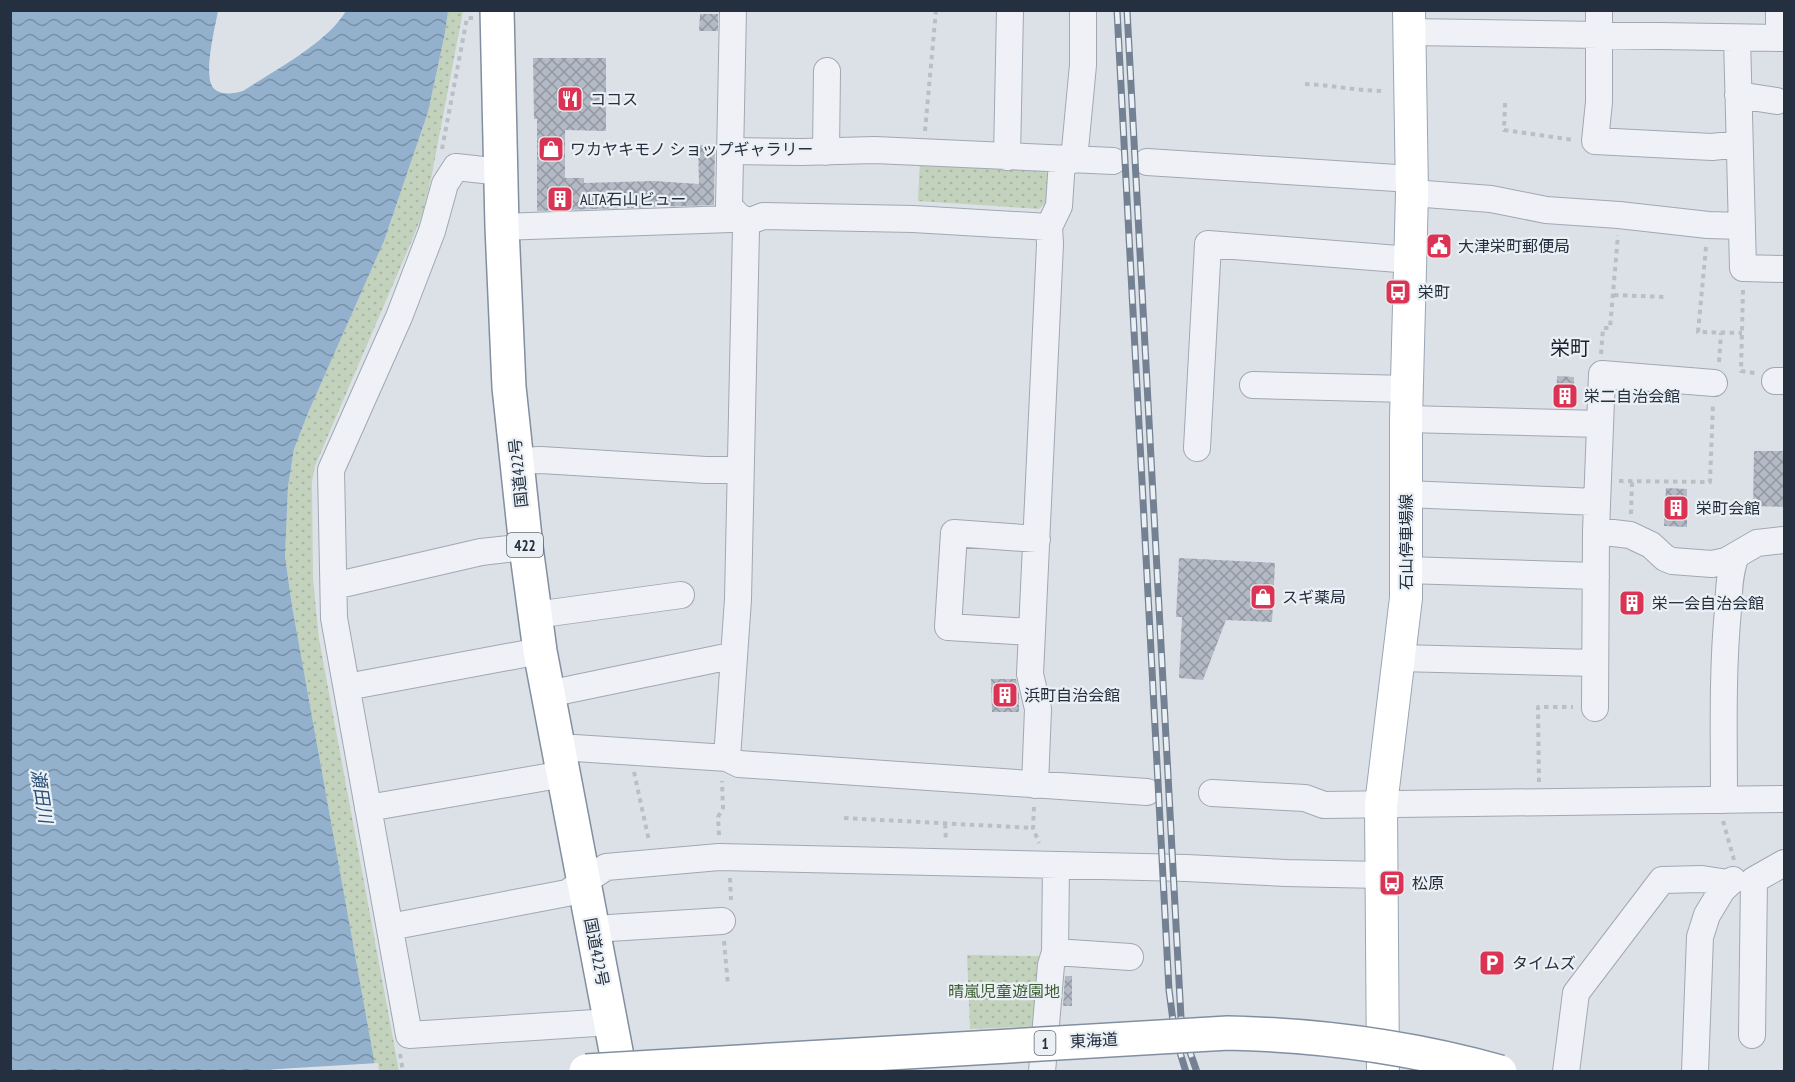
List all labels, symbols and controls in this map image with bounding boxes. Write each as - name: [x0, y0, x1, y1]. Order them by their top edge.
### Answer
- restaurant icon: ココス: [555, 84, 585, 114]
- place label: ココス: [590, 89, 638, 109]
- shop icon: ワカヤキモノ ショップギャラリー: [536, 134, 566, 164]
- place label: ワカヤキモノ ショップギャラリー: [570, 139, 813, 159]
- building icon: ALTA石山ビュー: [545, 184, 575, 214]
- place label: ALTA石山ビュー: [580, 189, 686, 209]
- public building icon: 大津栄町郵便局: [1424, 231, 1454, 261]
- place label: 大津栄町郵便局: [1458, 236, 1570, 256]
- bus stop icon: 栄町: [1383, 277, 1413, 307]
- place label: 栄町: [1418, 282, 1450, 302]
- district label: 栄町: [1550, 335, 1590, 361]
- building icon: 栄二自治会館: [1550, 381, 1580, 411]
- place label: 栄二自治会館: [1584, 386, 1680, 406]
- street label: 国道422号: [504, 437, 532, 509]
- building icon: 栄町会館: [1661, 493, 1691, 523]
- street label: 石山停車場線: [1396, 494, 1416, 590]
- place label: 栄町会館: [1696, 498, 1760, 518]
- road number: 422: [507, 533, 543, 557]
- shop icon: スギ薬局: [1248, 582, 1278, 612]
- place label: スギ薬局: [1282, 587, 1346, 607]
- building icon: 栄一会自治会館: [1617, 588, 1647, 618]
- place label: 栄一会自治会館: [1652, 593, 1764, 613]
- building icon: 浜町自治会館: [990, 680, 1020, 710]
- place label: 浜町自治会館: [1024, 685, 1120, 705]
- water label: 瀬田川: [26, 768, 58, 826]
- bus stop icon: 松原: [1377, 868, 1407, 898]
- place label: 松原: [1412, 873, 1444, 893]
- street label: 国道422号: [581, 916, 613, 988]
- parking icon: タイムズ: [1477, 948, 1507, 978]
- place label: タイムズ: [1512, 953, 1576, 973]
- park label: 晴嵐児童遊園地: [948, 981, 1060, 1001]
- street label: 東海道: [1070, 1029, 1118, 1051]
- road number: 1: [1034, 1031, 1056, 1055]

